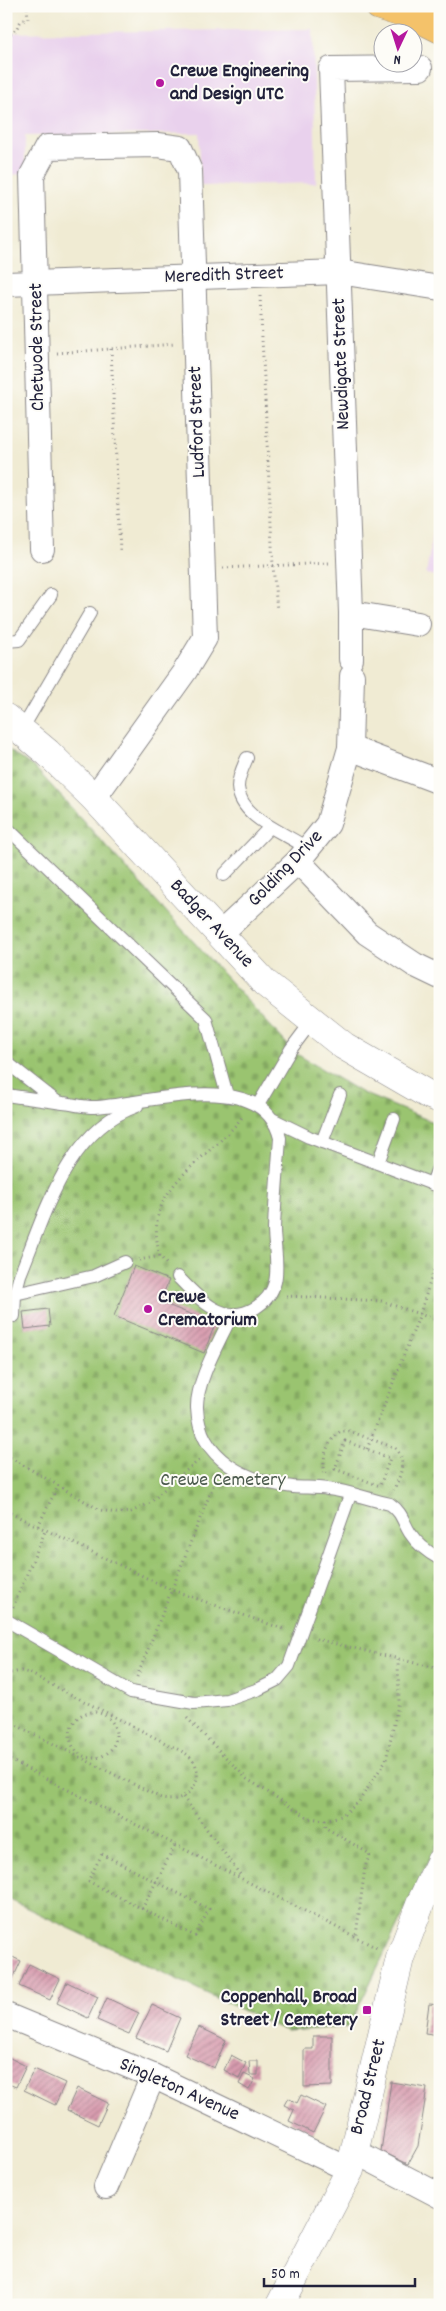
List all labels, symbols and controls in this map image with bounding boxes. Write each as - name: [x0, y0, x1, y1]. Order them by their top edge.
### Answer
- north arrow: [374, 22, 424, 72]
- text: N: [393, 49, 401, 69]
- place label: Crewe Engineering and Design UTC: [170, 58, 309, 109]
- marker: Crewe Engineering and Design UTC: [154, 77, 166, 89]
- street label: Meredith Street: [164, 260, 284, 292]
- street label: Chetwode Street: [23, 283, 53, 411]
- street label: Newdigate Street: [326, 297, 358, 431]
- street label: Ludford Street: [182, 365, 214, 479]
- street label: Golding Drive: [242, 824, 330, 914]
- street label: Badger Avenue: [162, 873, 260, 975]
- place label: Crewe Crematorium: [158, 1284, 257, 1335]
- marker: Crewe Crematorium: [142, 1303, 154, 1315]
- park label: Crewe Cemetery: [160, 1467, 287, 1495]
- place label: Coppenhall, Broad Street / Cemetery: [221, 1984, 358, 2035]
- marker: Coppenhall, Broad Street / Cemetery: [361, 2004, 373, 2016]
- street label: Broad Street: [344, 2036, 394, 2138]
- street label: Singleton Avenue: [114, 2051, 244, 2129]
- scale bar: [264, 2256, 415, 2288]
- text: 50 m: [271, 2264, 300, 2286]

